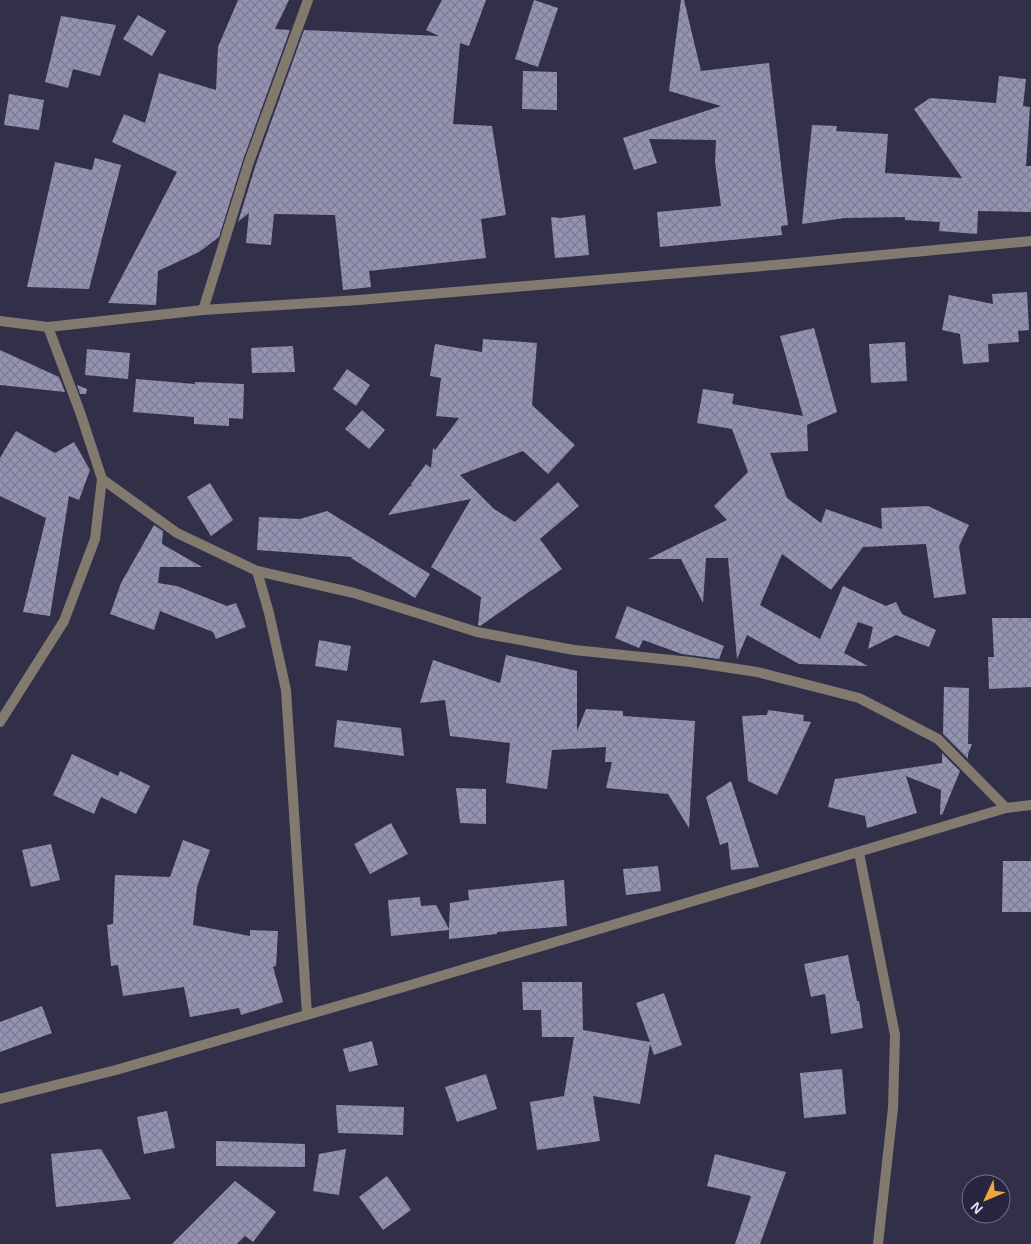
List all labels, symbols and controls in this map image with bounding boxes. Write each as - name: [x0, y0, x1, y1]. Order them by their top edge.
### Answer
- north arrow: [961, 1174, 1011, 1224]
- text: N: [967, 1199, 986, 1217]

